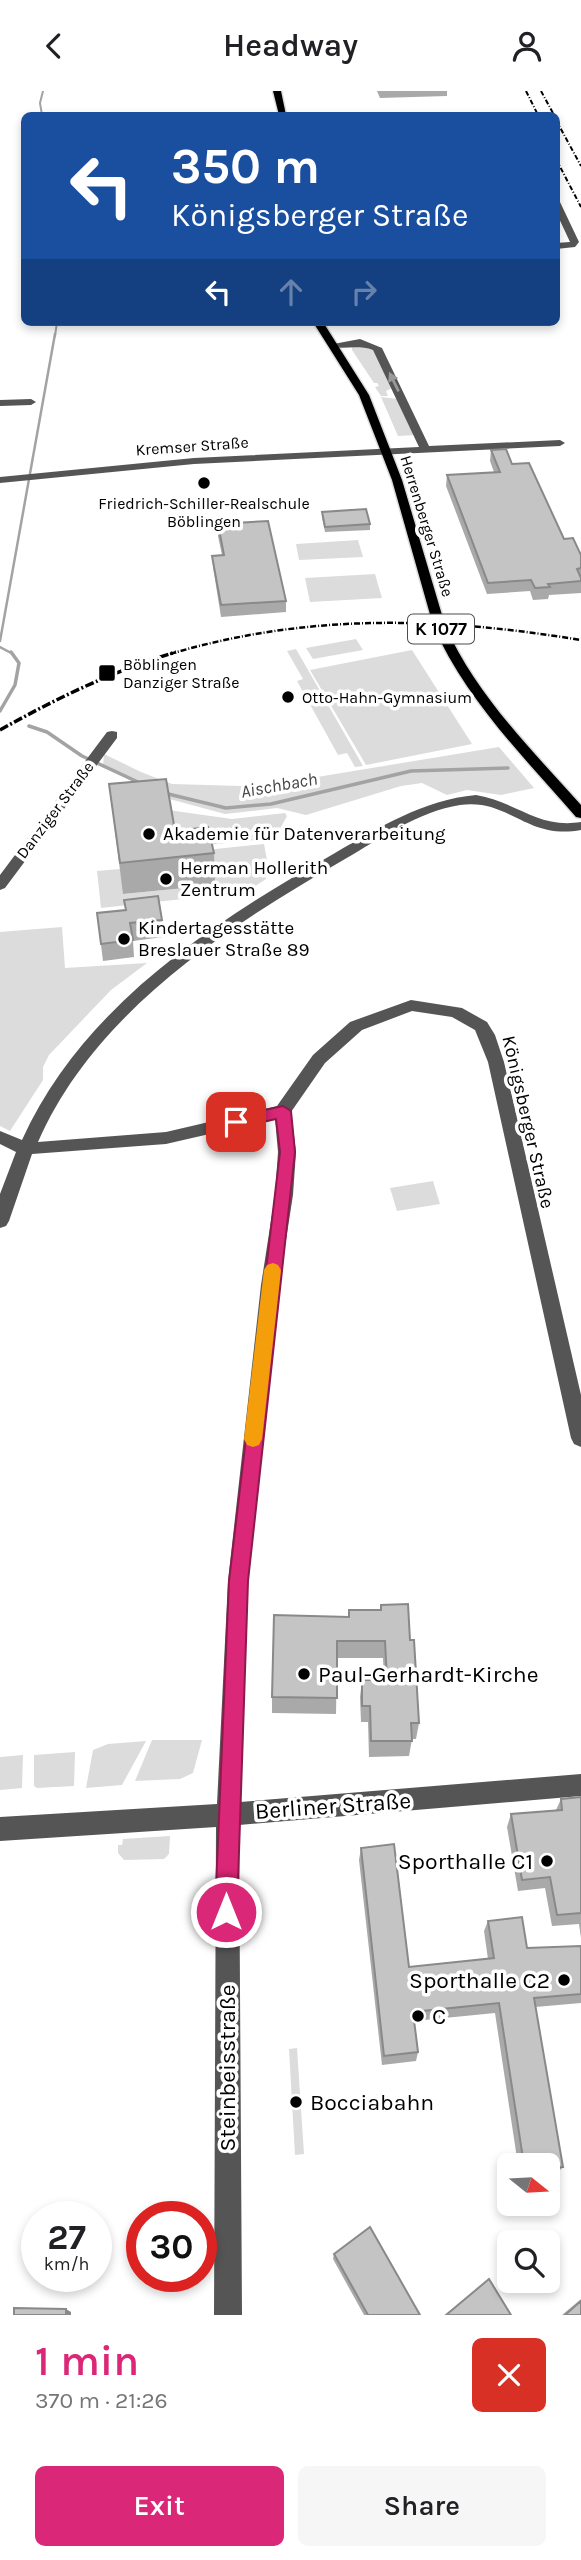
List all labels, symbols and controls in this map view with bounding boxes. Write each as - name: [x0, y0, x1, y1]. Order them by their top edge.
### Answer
- icon: back: [35, 27, 73, 65]
- text: Headway: [223, 27, 358, 64]
- icon: person: [508, 27, 546, 65]
- text: 350 m: [171, 138, 320, 195]
- icon: left: [56, 140, 147, 231]
- text: Königsberger Straße: [171, 197, 468, 234]
- icon: left: [199, 273, 237, 311]
- icon: ahead: [272, 273, 310, 311]
- icon: right: [345, 273, 383, 311]
- one-way arrow: [388, 372, 399, 392]
- street label: Kremser Straße: [135, 433, 249, 459]
- street label: Herrenberger Straße: [396, 453, 458, 599]
- marker: Friedrich-Schiller-Realschule Böblingen: [196, 475, 212, 491]
- place label: Friedrich-Schiller-Realschule Böblingen: [98, 494, 310, 531]
- road number: K 1077: [408, 615, 474, 643]
- place label: Böblingen Danziger Straße: [123, 655, 240, 692]
- marker: Böblingen Danziger Straße: [97, 663, 117, 683]
- place label: Otto-Hahn-Gymnasium: [302, 688, 472, 707]
- marker: Otto-Hahn-Gymnasium: [280, 689, 296, 705]
- street label: Danziger Straße: [12, 758, 98, 862]
- water label: Aischbach: [239, 767, 319, 803]
- place label: Akademie für Datenverarbeitung: [163, 823, 446, 845]
- marker: Akademie für Datenverarbeitung: [141, 826, 157, 842]
- place label: Herman Hollerith Zentrum: [180, 857, 328, 901]
- marker: Herman Hollerith Zentrum: [158, 871, 174, 887]
- place label: Kindertagesstätte Breslauer Straße 89: [138, 917, 309, 961]
- marker: Kindertagesstätte Breslauer Straße 89: [116, 931, 132, 947]
- street label: Königsberger Straße: [497, 1033, 559, 1211]
- pin: [206, 1092, 266, 1152]
- icon: arrive: [217, 1103, 255, 1141]
- place label: Paul-Gerhardt-Kirche: [318, 1661, 539, 1688]
- marker: Paul-Gerhardt-Kirche: [296, 1666, 312, 1682]
- street label: Berliner Straße: [254, 1787, 412, 1825]
- place label: Sporthalle C1: [398, 1848, 533, 1875]
- marker: Sporthalle C1: [539, 1853, 555, 1869]
- position arrow: [189, 1875, 263, 1949]
- place label: Sporthalle C2: [409, 1967, 550, 1994]
- marker: Sporthalle C2: [556, 1972, 572, 1988]
- street label: Steinbeisstraße: [214, 1984, 241, 2152]
- place label: C: [432, 2003, 446, 2030]
- marker: C: [410, 2008, 426, 2024]
- place label: Bocciabahn: [310, 2089, 434, 2116]
- marker: Bocciabahn: [288, 2094, 304, 2110]
- north arrow: [497, 2153, 560, 2215]
- map controls: [497, 2153, 560, 2293]
- speed limit sign: 30: [126, 2201, 217, 2292]
- text: 27: [47, 2217, 86, 2258]
- button: search: [497, 2230, 560, 2293]
- text: km/h: [44, 2253, 89, 2275]
- text: 1 min: [35, 2336, 139, 2386]
- button: close: [472, 2338, 546, 2412]
- text: 370 m · 21:26: [35, 2387, 168, 2414]
- button: Exit: [35, 2466, 284, 2546]
- button: Share: [298, 2466, 546, 2546]

